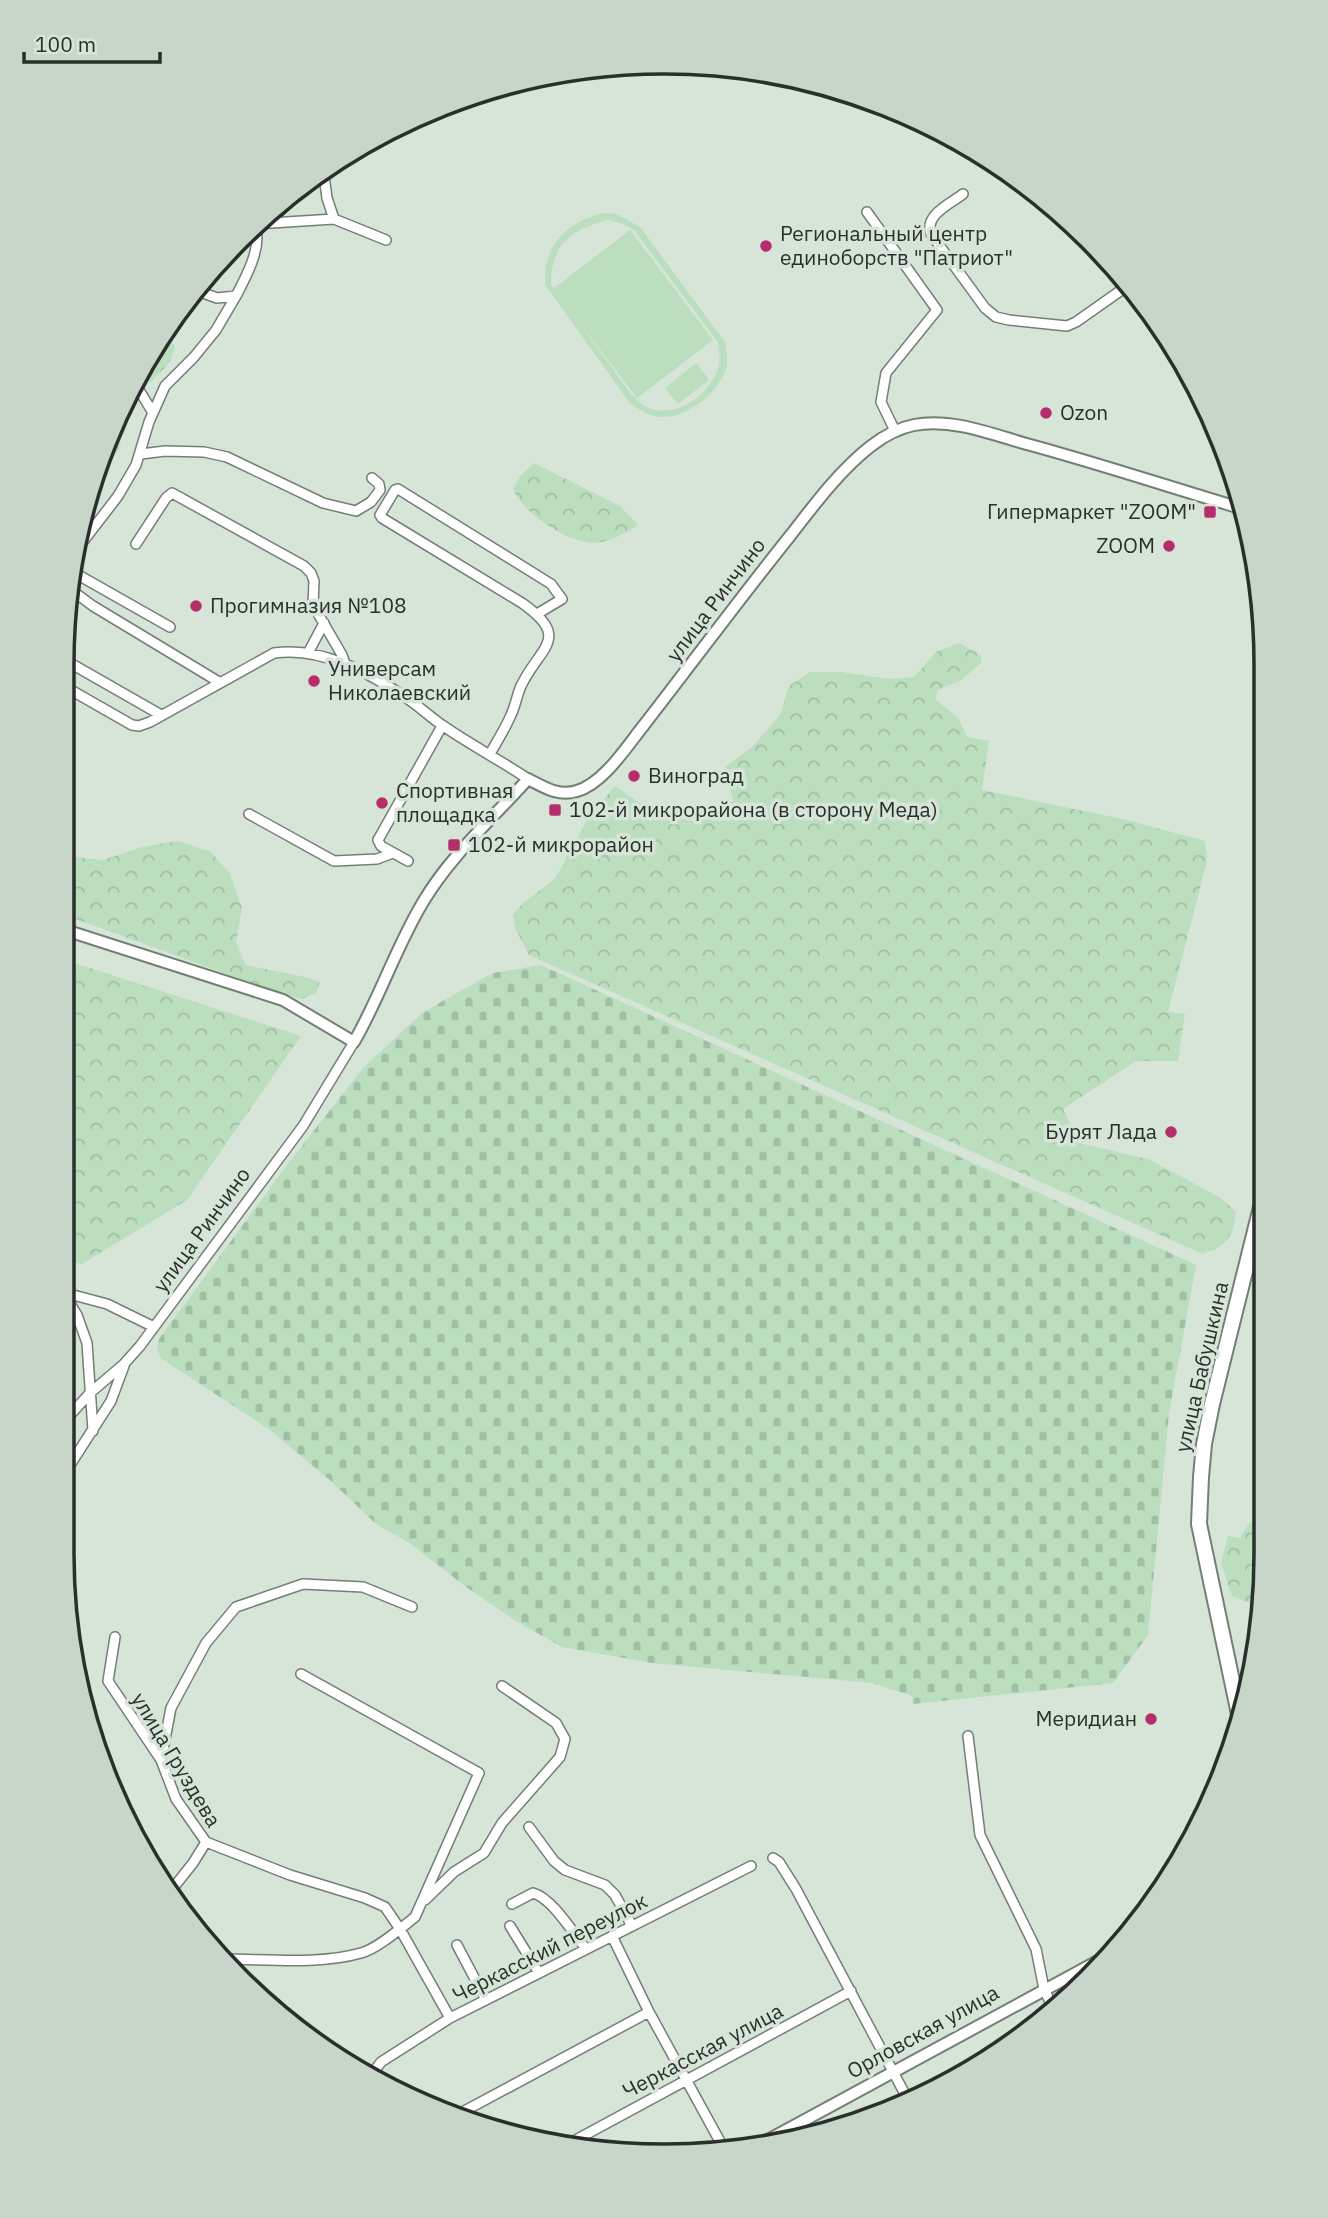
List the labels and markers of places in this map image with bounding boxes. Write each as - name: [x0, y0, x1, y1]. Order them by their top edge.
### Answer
- place label: Региональный центр единоборств "Патриот": [780, 219, 1013, 271]
- marker: Региональный центр единоборств "Патриот": [758, 238, 774, 254]
- place label: Ozon: [1060, 398, 1108, 426]
- marker: Ozon: [1038, 405, 1054, 421]
- place label: Гипермаркет "ZOOM": [987, 497, 1196, 525]
- marker: Гипермаркет "ZOOM": [1202, 504, 1218, 520]
- place label: ZOOM: [1096, 531, 1155, 559]
- marker: ZOOM: [1161, 538, 1177, 554]
- place label: Прогимназия №108: [210, 591, 407, 619]
- marker: Прогимназия №108: [188, 598, 204, 614]
- place label: Универсам Николаевский: [328, 654, 471, 706]
- marker: Универсам Николаевский: [306, 673, 322, 689]
- place label: Виноград: [648, 761, 744, 789]
- marker: Виноград: [626, 768, 642, 784]
- place label: Спортивная площадка: [396, 776, 514, 828]
- marker: Спортивная площадка: [374, 795, 390, 811]
- place label: 102-й микрорайона (в сторону Меда): [569, 795, 938, 823]
- marker: 102-й микрорайона (в сторону Меда): [547, 802, 563, 818]
- place label: 102-й микрорайон: [468, 830, 654, 858]
- marker: 102-й микрорайон: [446, 837, 462, 853]
- place label: Бурят Лада: [1045, 1117, 1157, 1145]
- marker: Бурят Лада: [1163, 1124, 1179, 1140]
- place label: Меридиан: [1035, 1704, 1137, 1732]
- marker: Меридиан: [1143, 1711, 1159, 1727]

